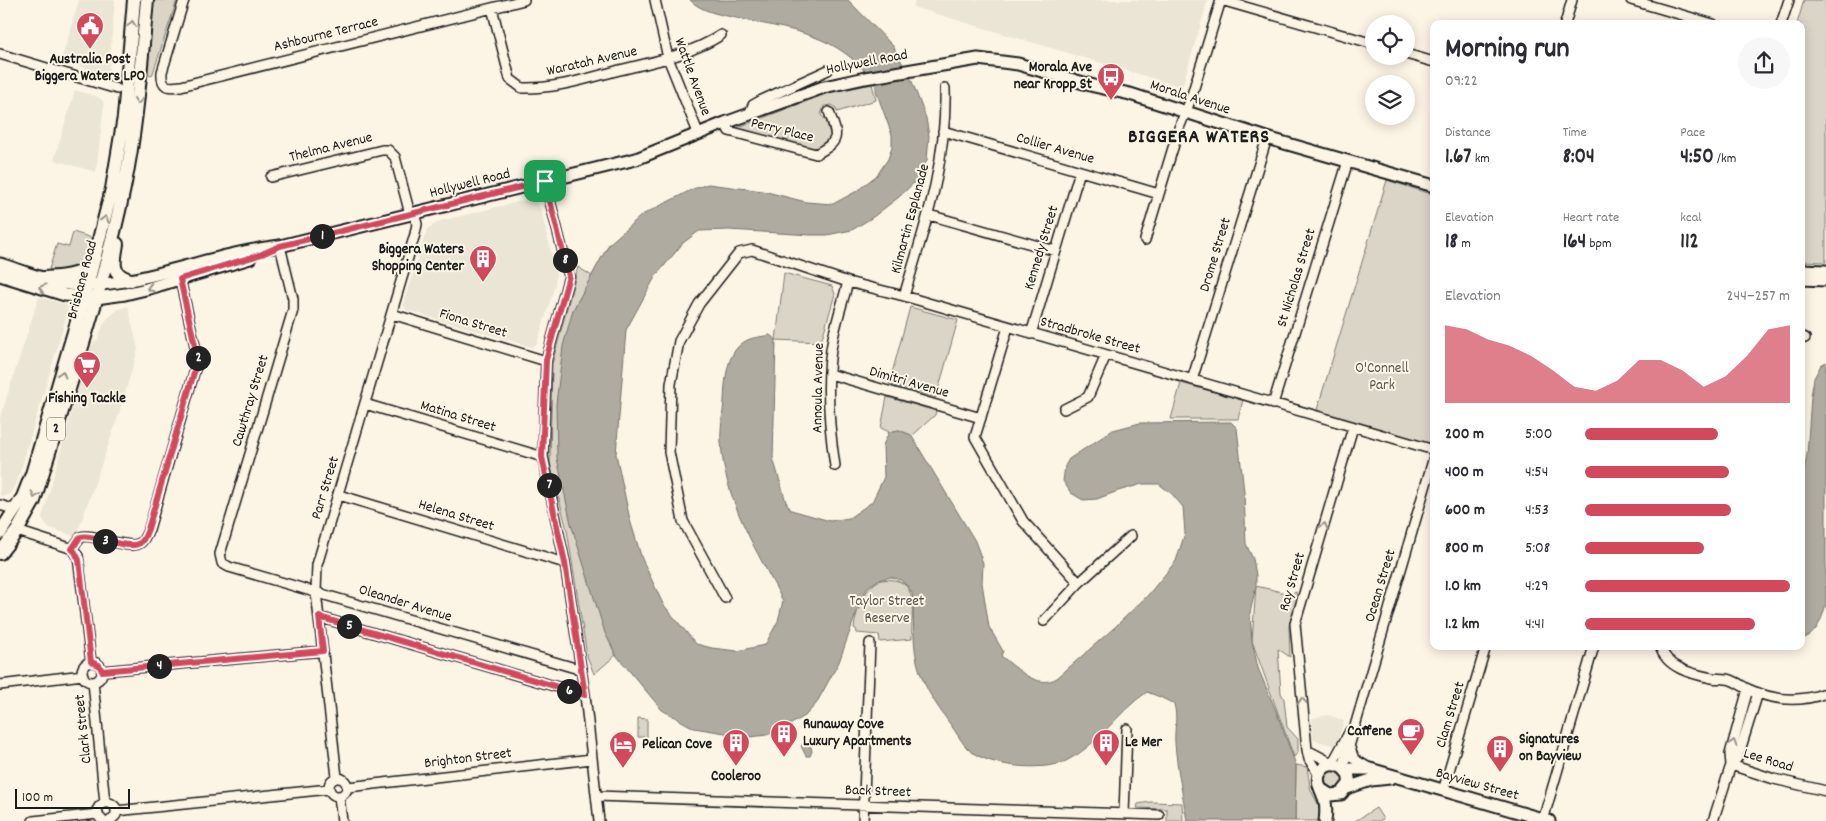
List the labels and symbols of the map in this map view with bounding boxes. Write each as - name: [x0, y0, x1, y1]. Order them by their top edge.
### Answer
- public building icon: Australia Post Biggera Waters LPO: [75, 11, 105, 50]
- street label: Ashbourne Terrace: [271, 11, 381, 59]
- one-way arrow: [126, 20, 137, 28]
- street label: Wattle Avenue: [668, 35, 716, 119]
- street label: Waratah Avenue: [545, 41, 640, 83]
- street label: Hollywell Road: [824, 44, 910, 82]
- place label: Australia Post Biggera Waters LPO: [35, 49, 146, 88]
- place label: Morala Ave near Kropp St: [1014, 57, 1092, 96]
- bus stop icon: Morala Ave near Kropp St: [1096, 62, 1126, 101]
- street label: Morala Avenue: [1147, 75, 1233, 121]
- one-way arrow: [133, 97, 143, 105]
- street label: Perry Place: [748, 113, 816, 150]
- district label: BIGGERA WATERS: [1128, 124, 1270, 152]
- street label: Thelma Avenue: [287, 127, 375, 169]
- street label: Collier Avenue: [1013, 127, 1097, 171]
- pin: [524, 160, 566, 202]
- street label: Kilmartin Esplanade: [886, 161, 936, 276]
- street label: Hollywell Road: [427, 163, 513, 205]
- street label: Kennedy Street: [1019, 203, 1065, 293]
- one-way arrow: [99, 215, 110, 224]
- street label: Drome Street: [1194, 215, 1238, 295]
- pin: 1: [310, 224, 334, 248]
- street label: St Nicholas Street: [1272, 226, 1323, 330]
- street label: Brisbane Road: [62, 238, 104, 322]
- place label: Biggera Waters Shopping Center: [372, 239, 464, 278]
- building icon: Biggera Waters Shopping Center: [468, 244, 498, 283]
- pin: 8: [552, 248, 578, 272]
- one-way arrow: [147, 282, 155, 292]
- one-way arrow: [38, 284, 47, 294]
- street label: Fiona Street: [436, 303, 510, 345]
- street label: Stradbroke Street: [1037, 311, 1143, 361]
- street label: Annoula Avenue: [807, 342, 831, 433]
- pin: 2: [186, 346, 210, 370]
- supermarket icon: Fishing Tackle: [72, 350, 102, 389]
- street label: Cawthray Street: [227, 352, 276, 450]
- park label: O'Connell Park: [1355, 358, 1409, 397]
- street label: Dimitri Avenue: [867, 361, 952, 405]
- one-way arrow: [56, 371, 66, 379]
- place label: Fishing Tackle: [48, 388, 126, 410]
- street label: Matina Street: [418, 395, 499, 439]
- road number: 2: [47, 418, 65, 440]
- street label: Parr Street: [306, 453, 346, 522]
- pin: 7: [536, 472, 562, 498]
- one-way arrow: [31, 490, 41, 499]
- street label: Helena Street: [415, 494, 497, 538]
- one-way arrow: [1319, 522, 1329, 530]
- pin: 3: [92, 528, 118, 554]
- street label: Ocean Street: [1360, 546, 1403, 625]
- street label: Ray Street: [1274, 550, 1312, 614]
- street label: Oleander Avenue: [356, 579, 455, 629]
- park label: Taylor Street Reserve: [850, 591, 925, 630]
- pin: 5: [336, 614, 362, 638]
- pin: 4: [146, 654, 172, 678]
- pin: 6: [556, 678, 582, 704]
- street label: Clam Street: [1431, 679, 1472, 751]
- street label: Clark Street: [69, 693, 99, 765]
- one-way arrow: [1297, 697, 1308, 705]
- place label: Runaway Cove Luxury Apartments: [803, 714, 912, 753]
- cafe icon: Caffene: [1396, 717, 1426, 756]
- building icon: Runaway Cove Luxury Apartments: [769, 719, 799, 758]
- place label: Caffene: [1347, 721, 1392, 743]
- building icon: Cooleroo: [721, 728, 751, 767]
- building icon: Le Mer: [1091, 728, 1121, 767]
- place label: Signatures on Bayview: [1519, 729, 1582, 768]
- hotel icon: Pelican Cove: [608, 730, 638, 769]
- place label: Le Mer: [1125, 732, 1163, 754]
- place label: Pelican Cove: [642, 734, 712, 756]
- building icon: Signatures on Bayview: [1485, 734, 1515, 773]
- one-way arrow: [1727, 740, 1737, 748]
- street label: Brighton Street: [423, 743, 513, 775]
- street label: Lee Road: [1740, 743, 1796, 779]
- street label: Bayview Street: [1433, 763, 1522, 807]
- place label: Cooleroo: [711, 766, 761, 788]
- street label: Back Street: [845, 780, 912, 804]
- scale bar: [15, 786, 130, 809]

